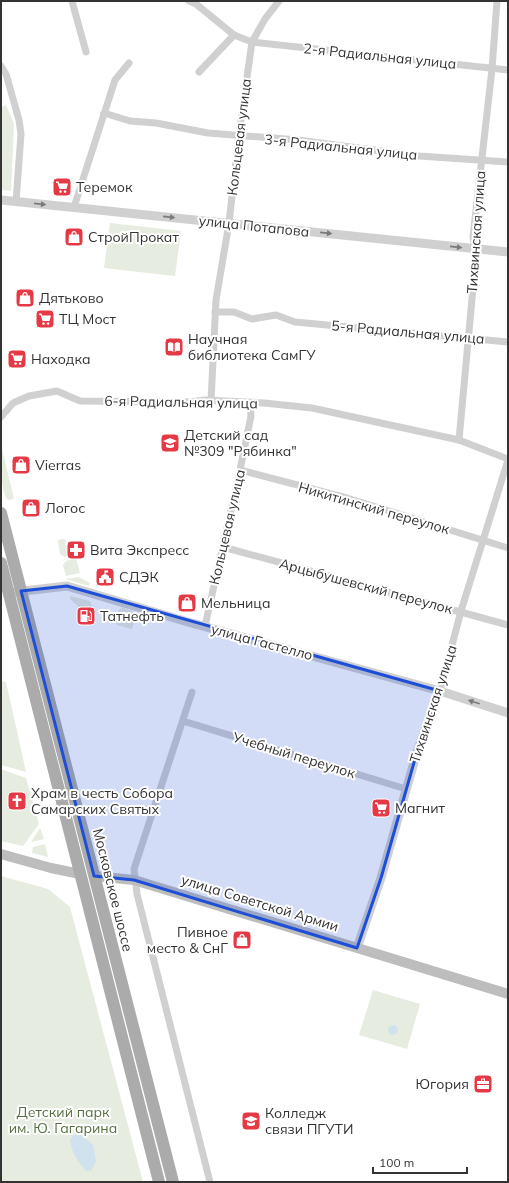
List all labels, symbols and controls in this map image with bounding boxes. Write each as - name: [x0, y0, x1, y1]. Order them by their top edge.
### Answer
- street label: 2-я Радиальная улица: [303, 39, 457, 73]
- street label: Кольцевая улица: [223, 77, 255, 197]
- street label: 3-я Радиальная улица: [264, 130, 418, 164]
- street label: Тихвинская улица: [463, 170, 489, 294]
- supermarket icon: Теремок: [51, 176, 73, 198]
- place label: Теремок: [76, 178, 133, 196]
- one-way arrow: [34, 201, 46, 207]
- street label: улица Потапова: [198, 211, 310, 241]
- one-way arrow: [163, 214, 175, 220]
- shop icon: СтройПрокат: [63, 226, 85, 248]
- place label: СтройПрокат: [88, 228, 179, 246]
- one-way arrow: [320, 230, 332, 237]
- one-way arrow: [450, 243, 462, 250]
- shop icon: Дятьково: [14, 287, 36, 309]
- place label: Дятьково: [39, 289, 104, 307]
- supermarket icon: ТЦ Мост: [34, 308, 56, 330]
- place label: ТЦ Мост: [59, 310, 117, 328]
- street label: 5-я Радиальная улица: [331, 316, 485, 348]
- place label: Научная библиотека СамГУ: [188, 330, 316, 364]
- library icon: Научная библиотека СамГУ: [163, 336, 185, 358]
- supermarket icon: Находка: [6, 348, 28, 370]
- place label: Находка: [31, 350, 90, 368]
- street label: 6-я Радиальная улица: [104, 392, 258, 412]
- place label: Детский сад №309 "Рябинка": [184, 426, 297, 460]
- school or university icon: Детский сад №309 "Рябинка": [159, 432, 181, 454]
- shop icon: Vierras: [10, 454, 32, 476]
- place label: Vierras: [35, 456, 81, 474]
- street label: Кольцевая улица: [205, 468, 249, 586]
- street label: Никитинский переулок: [296, 478, 452, 538]
- shop icon: Логос: [20, 497, 42, 519]
- place label: Логос: [45, 499, 85, 517]
- pharmacy icon: Вита Экспресс: [65, 539, 87, 561]
- place label: Вита Экспресс: [90, 541, 189, 559]
- street label: Арцыбушевский переулок: [277, 554, 455, 618]
- public building icon: СДЭК: [94, 566, 116, 588]
- place label: СДЭК: [119, 568, 159, 586]
- shop icon: Мельница: [176, 592, 198, 614]
- place label: Мельница: [201, 594, 270, 612]
- fuel station icon: Татнефть: [75, 605, 97, 627]
- place label: Татнефть: [100, 607, 164, 625]
- street label: улица Гастелло: [209, 620, 315, 664]
- street label: Тихвинская улица: [405, 643, 461, 765]
- one-way arrow: [468, 699, 480, 705]
- street label: Учебный переулок: [230, 728, 358, 782]
- place label: Храм в честь Собора Самарских Святых: [31, 784, 173, 818]
- church icon: Храм в честь Собора Самарских Святых: [6, 790, 28, 812]
- supermarket icon: Магнит: [370, 797, 392, 819]
- place label: Магнит: [395, 799, 445, 817]
- street label: Московское шоссе: [89, 827, 137, 954]
- street label: улица Советской Армии: [179, 870, 341, 936]
- place label: Пивное место & СнГ: [147, 923, 228, 957]
- shop icon: Пивное место & СнГ: [231, 929, 253, 951]
- office icon: Югория: [472, 1073, 494, 1095]
- place label: Югория: [416, 1075, 469, 1093]
- park label: Детский парк им. Ю. Гагарина: [9, 1103, 117, 1137]
- place label: Колледж связи ПГУТИ: [265, 1104, 353, 1138]
- school or university icon: Колледж связи ПГУТИ: [240, 1110, 262, 1132]
- scale bar: [373, 1149, 467, 1175]
- text: 100 m: [379, 1155, 414, 1170]

